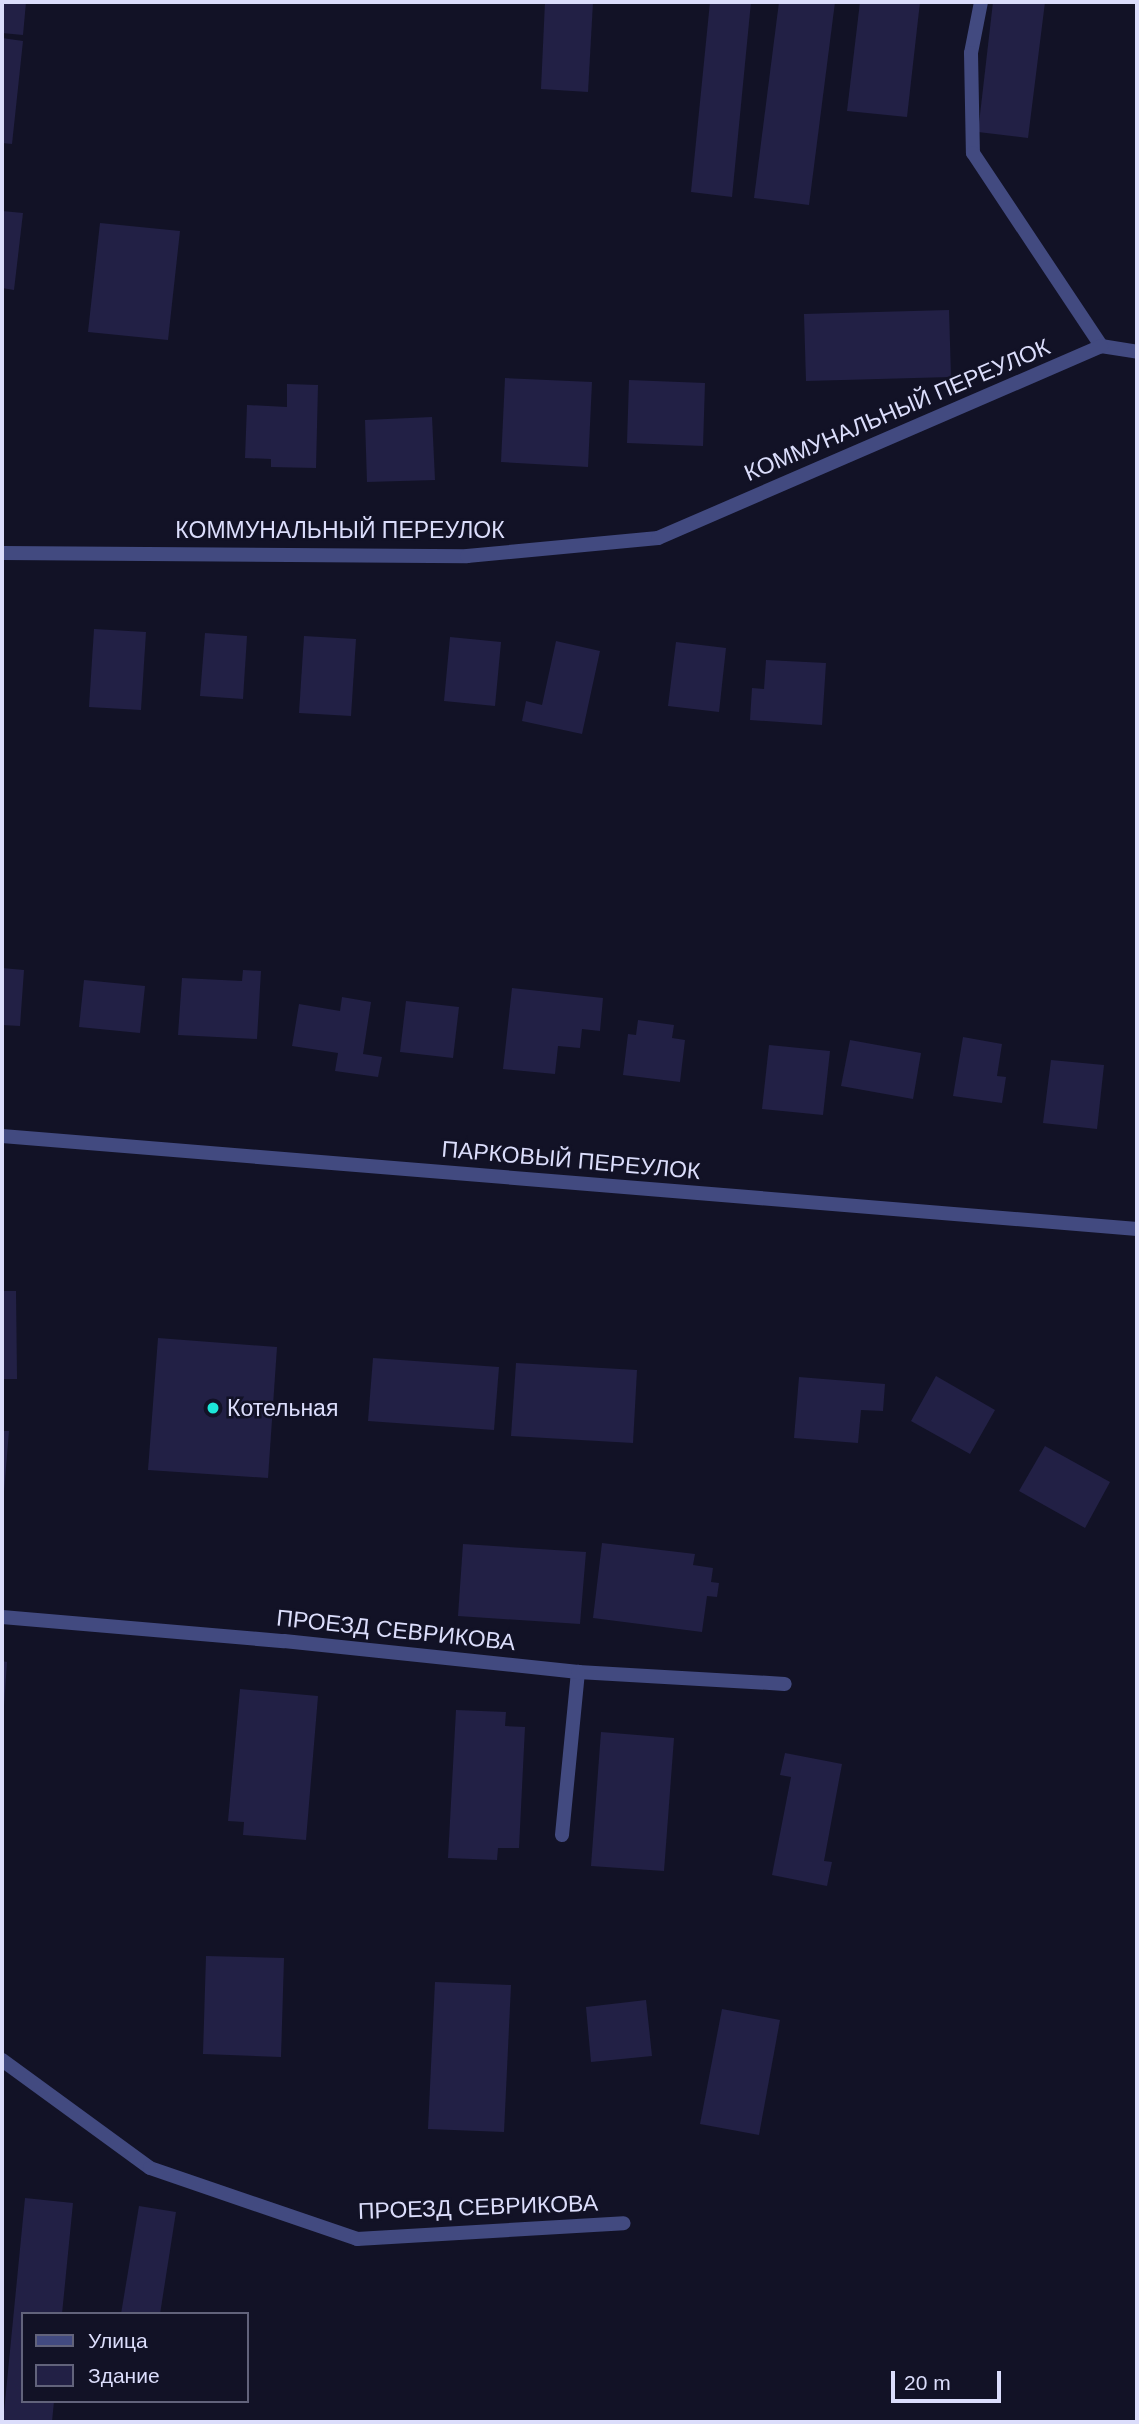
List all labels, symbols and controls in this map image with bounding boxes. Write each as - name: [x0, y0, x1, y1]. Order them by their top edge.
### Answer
- street label: КОММУНАЛЬНЫЙ ПЕРЕУЛОК: [740, 333, 1054, 487]
- street label: КОММУНАЛЬНЫЙ ПЕРЕУЛОК: [175, 516, 505, 544]
- street label: ПАРКОВЫЙ ПЕРЕУЛОК: [440, 1135, 702, 1185]
- place label: Котельная: [227, 1394, 338, 1422]
- marker: Котельная: [205, 1400, 221, 1416]
- street label: ПРОЕЗД СЕВРИКОВА: [275, 1604, 517, 1656]
- street label: ПРОЕЗД СЕВРИКОВА: [358, 2189, 598, 2225]
- legend: [21, 2312, 248, 2403]
- text: Улица: [88, 2329, 148, 2352]
- scale bar: [894, 2358, 1004, 2402]
- text: Здание: [88, 2364, 160, 2387]
- text: 20 m: [904, 2371, 951, 2394]

